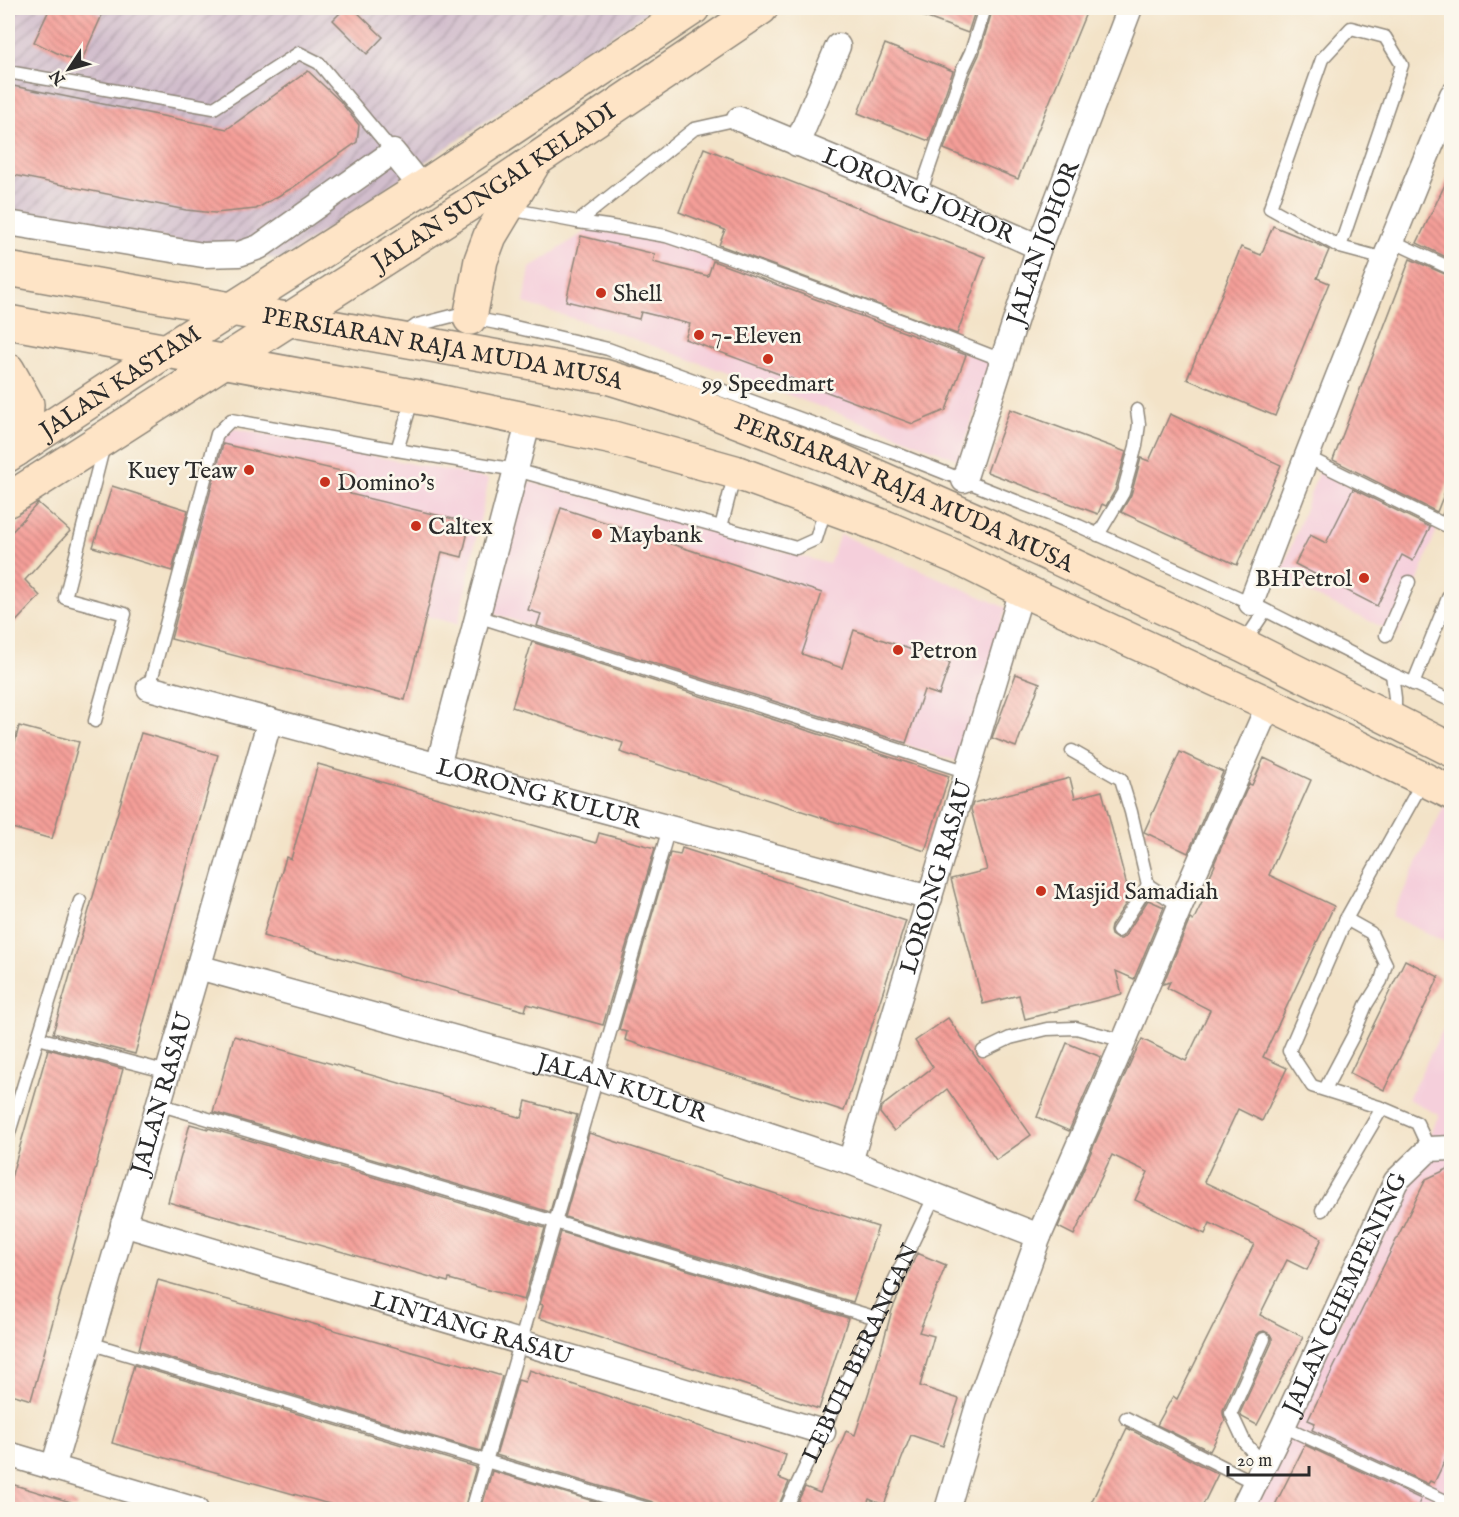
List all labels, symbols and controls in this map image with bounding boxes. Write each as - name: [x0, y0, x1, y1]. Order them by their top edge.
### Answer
- north arrow: [39, 39, 99, 99]
- text: N: [46, 65, 71, 89]
- street label: JALAN SUNGAI KELADI: [364, 96, 622, 281]
- street label: LORONG JOHOR: [817, 141, 1020, 251]
- street label: JALAN JOHOR: [1000, 156, 1088, 332]
- place label: Shell: [613, 279, 663, 310]
- marker: Shell: [594, 286, 608, 300]
- street label: PERSIARAN RAJA MUDA MUSA: [260, 301, 628, 398]
- street label: JALAN KASTAM: [32, 319, 207, 448]
- place label: 7-Eleven: [711, 321, 802, 352]
- marker: 7-Eleven: [692, 328, 706, 342]
- marker: 99 Speedmart: [761, 352, 775, 366]
- place label: 99 Speedmart: [701, 369, 834, 400]
- street label: PERSIARAN RAJA MUDA MUSA: [730, 407, 1079, 581]
- place label: Kuey Teaw: [127, 456, 238, 487]
- marker: Kuey Teaw: [242, 463, 256, 477]
- place label: Domino's: [337, 468, 435, 499]
- marker: Domino's: [318, 475, 332, 489]
- place label: Caltex: [428, 512, 493, 543]
- marker: Caltex: [409, 519, 423, 533]
- place label: Maybank: [609, 520, 703, 551]
- marker: Maybank: [590, 527, 604, 541]
- place label: BHPetrol: [1255, 564, 1352, 595]
- marker: BHPetrol: [1357, 571, 1371, 585]
- place label: Petron: [910, 636, 977, 667]
- marker: Petron: [891, 643, 905, 657]
- street label: LORONG KULUR: [433, 752, 645, 837]
- street label: LORONG RASAU: [893, 776, 981, 978]
- place label: Masjid Samadiah: [1053, 877, 1219, 908]
- marker: Masjid Samadiah: [1034, 884, 1048, 898]
- street label: JALAN RASAU: [124, 1009, 201, 1181]
- street label: JALAN KULUR: [530, 1046, 712, 1130]
- street label: JALAN CHEMPENING: [1275, 1168, 1415, 1422]
- street label: LEBUH BERANGAN: [796, 1239, 927, 1468]
- street label: LINTANG RASAU: [367, 1285, 576, 1374]
- scale bar: [1228, 1439, 1309, 1477]
- text: 20 m: [1237, 1450, 1272, 1473]

